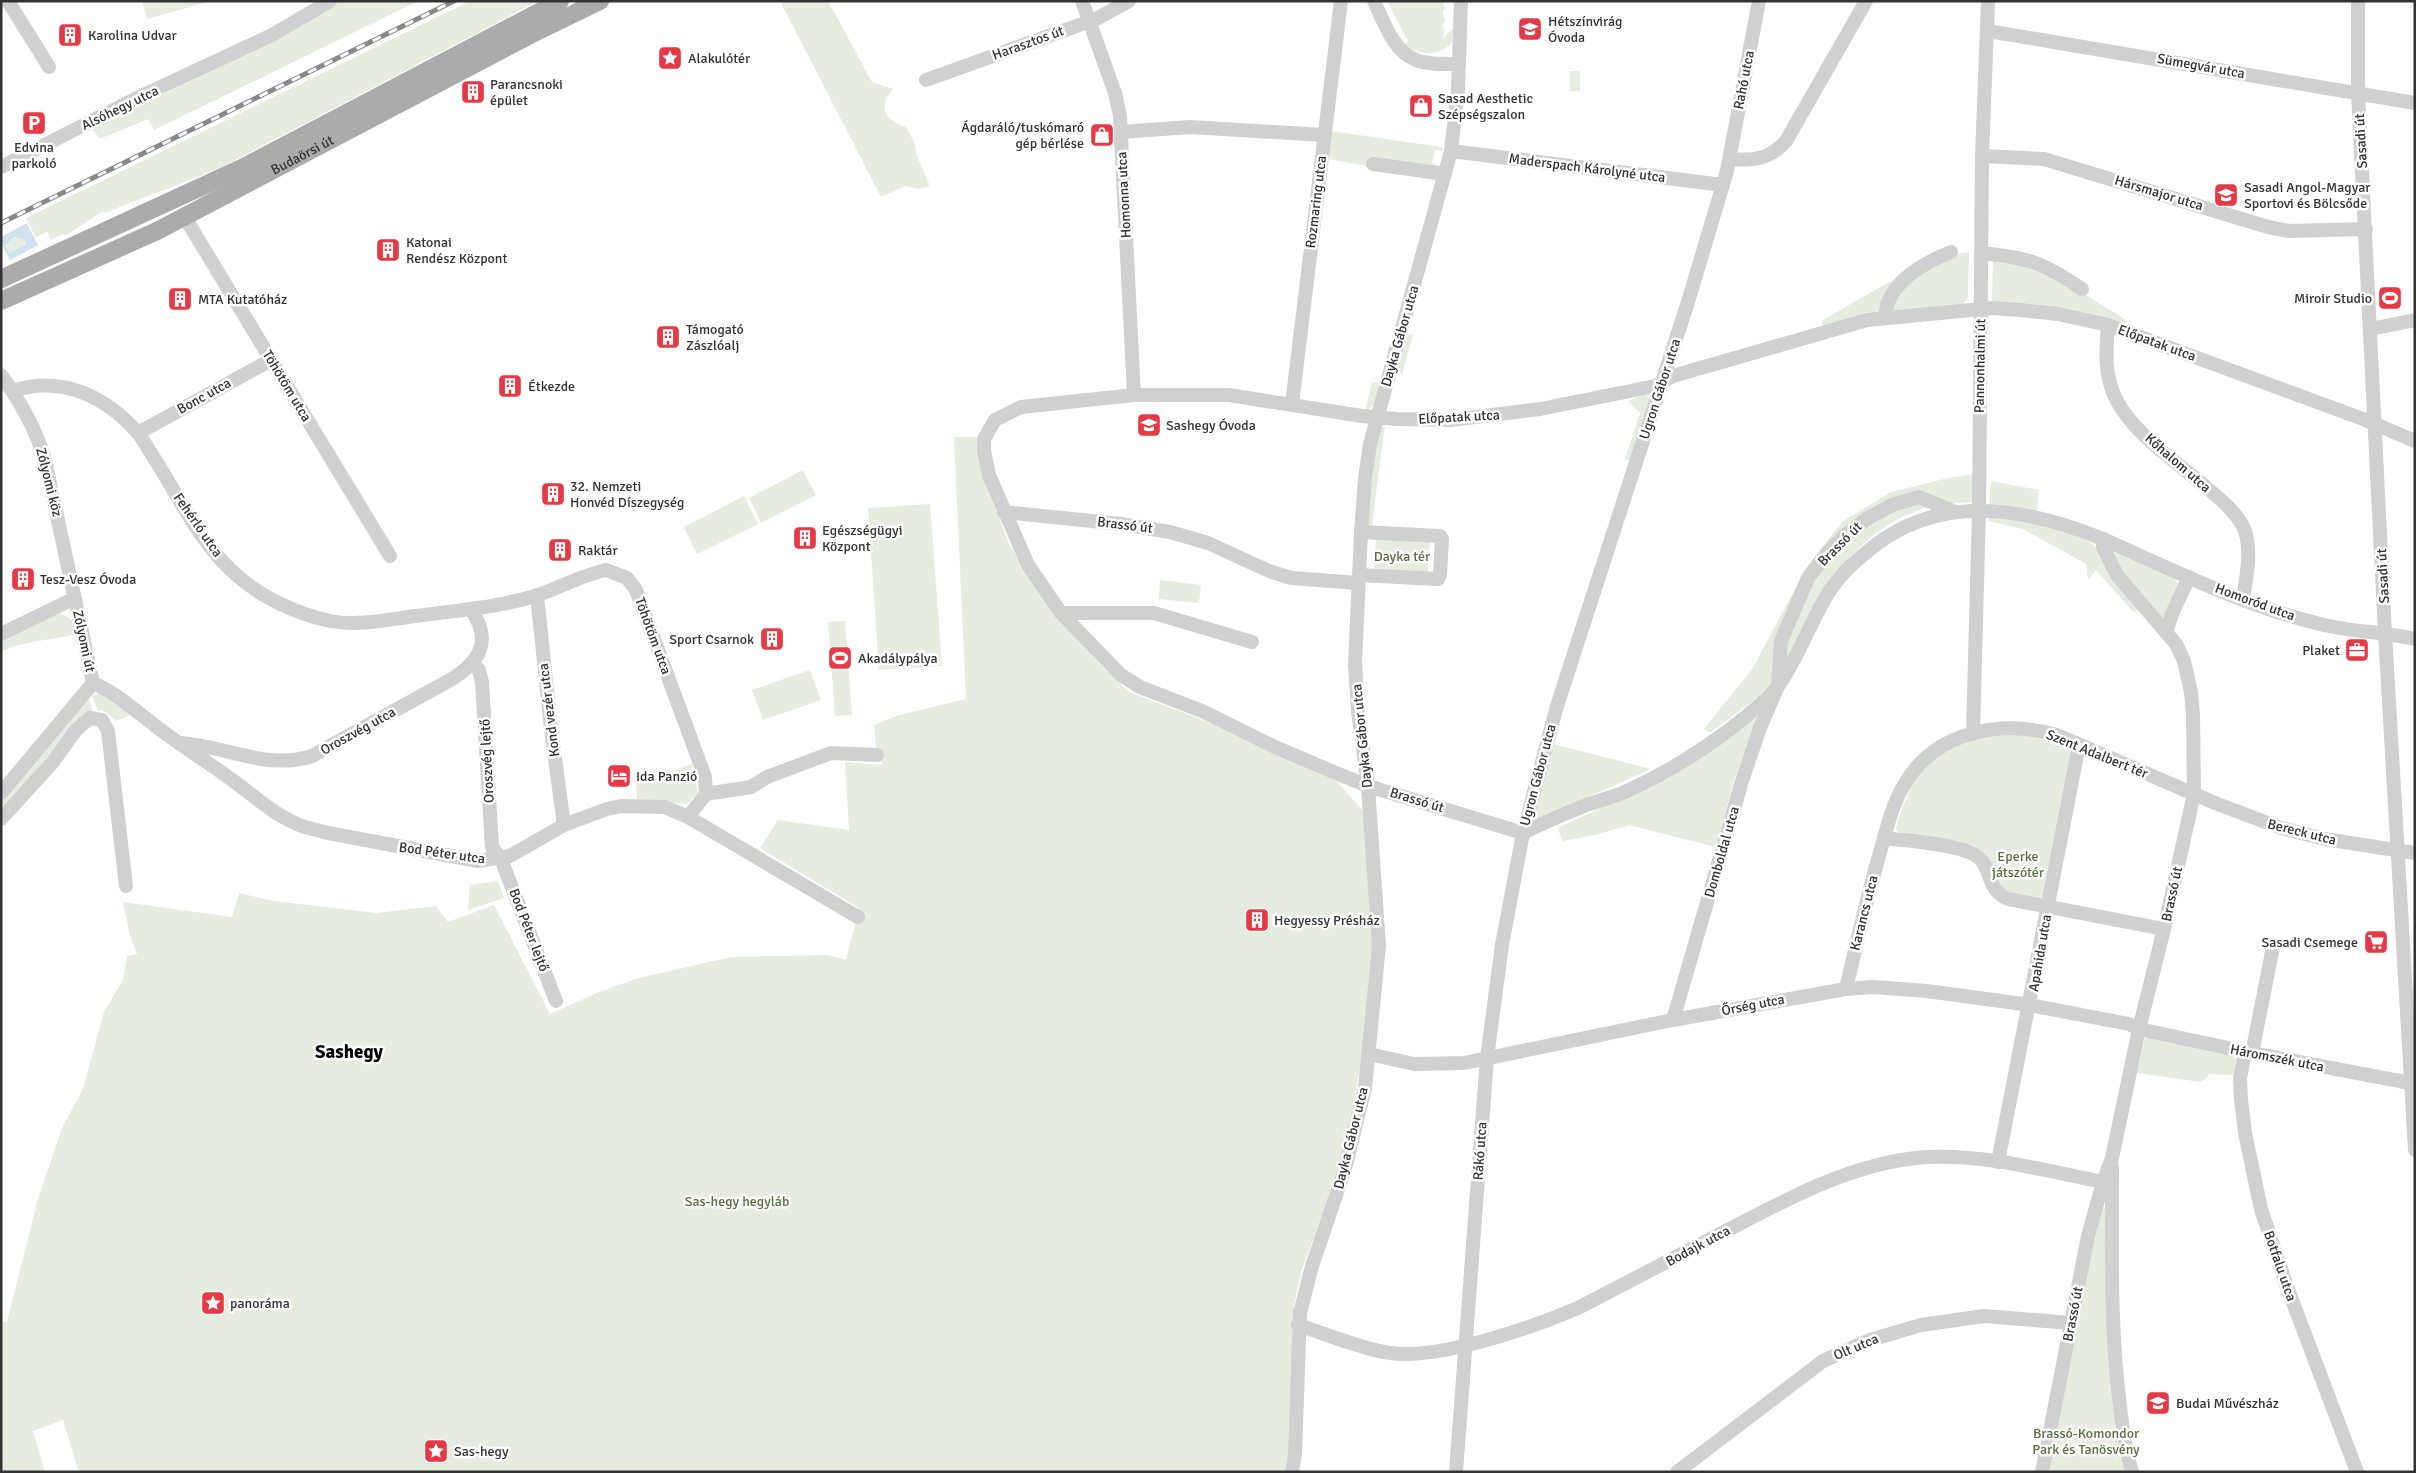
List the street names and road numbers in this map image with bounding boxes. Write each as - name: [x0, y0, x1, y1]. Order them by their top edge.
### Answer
- street label: Harasztos út: [990, 22, 1066, 64]
- street label: Rahó utca: [1730, 49, 1758, 111]
- street label: Sümegvár utca: [2156, 50, 2246, 82]
- street label: Alsóhegy utca: [79, 82, 161, 134]
- street label: Sasadi út: [2351, 113, 2371, 169]
- street label: Budaörsi út: [268, 131, 337, 178]
- street label: Maderspach Károlyné utca: [1508, 150, 1666, 186]
- street label: Homonna utca: [1113, 151, 1135, 239]
- street label: Rozmaring utca: [1302, 155, 1330, 249]
- street label: Hársmajor utca: [2113, 171, 2205, 215]
- street label: Dayka Gábor utca: [1377, 283, 1423, 389]
- street label: Pannonhalmi út: [1971, 319, 1989, 413]
- street label: Előpatak utca: [2116, 321, 2198, 365]
- street label: Ugron Gábor utca: [1636, 337, 1684, 441]
- street label: Töhötöm utca: [259, 347, 315, 425]
- street label: Bonc utca: [174, 374, 234, 418]
- street label: Előpatak utca: [1418, 406, 1500, 428]
- street label: Kőhalom utca: [2142, 430, 2214, 496]
- street label: Zólyomi köz: [32, 446, 66, 518]
- street label: Fehérló utca: [170, 490, 226, 560]
- street label: Brassó út: [1096, 513, 1154, 537]
- street label: Brassó út: [1814, 518, 1866, 570]
- street label: Sasadi út: [2373, 548, 2393, 604]
- street label: Homoród utca: [2213, 580, 2297, 624]
- street label: Töhötöm utca: [631, 595, 675, 677]
- street label: Zólyomi út: [69, 608, 99, 674]
- street label: Kond vezér utca: [535, 662, 563, 758]
- street label: Dayka Gábor utca: [1348, 683, 1376, 789]
- street label: Oroszvég utca: [317, 703, 399, 759]
- street label: Oroszvég lejtő: [476, 718, 498, 804]
- street label: Ugron Gábor utca: [1516, 722, 1560, 828]
- street label: Szent Adalbert tér: [2044, 726, 2151, 782]
- street label: Brassó út: [1388, 784, 1446, 816]
- street label: Domboldal utca: [1701, 804, 1743, 900]
- street label: Bereck utca: [2266, 815, 2338, 849]
- street label: Bod Péter utca: [398, 839, 486, 867]
- street label: Brassó út: [2158, 865, 2186, 923]
- street label: Karancs utca: [1846, 874, 1882, 952]
- street label: Bod Péter lejtő: [505, 886, 553, 974]
- street label: Apahida utca: [2025, 913, 2055, 993]
- street label: Őrség utca: [1720, 991, 1786, 1019]
- street label: Háromszék utca: [2229, 1041, 2325, 1075]
- street label: Dayka Gábor utca: [1330, 1085, 1372, 1191]
- street label: Rákó utca: [1469, 1121, 1491, 1181]
- street label: Bodajk utca: [1663, 1222, 1733, 1270]
- street label: Botfalu utca: [2260, 1229, 2300, 1303]
- street label: Brassó út: [2059, 1285, 2087, 1343]
- street label: Olt utca: [1831, 1330, 1881, 1364]

